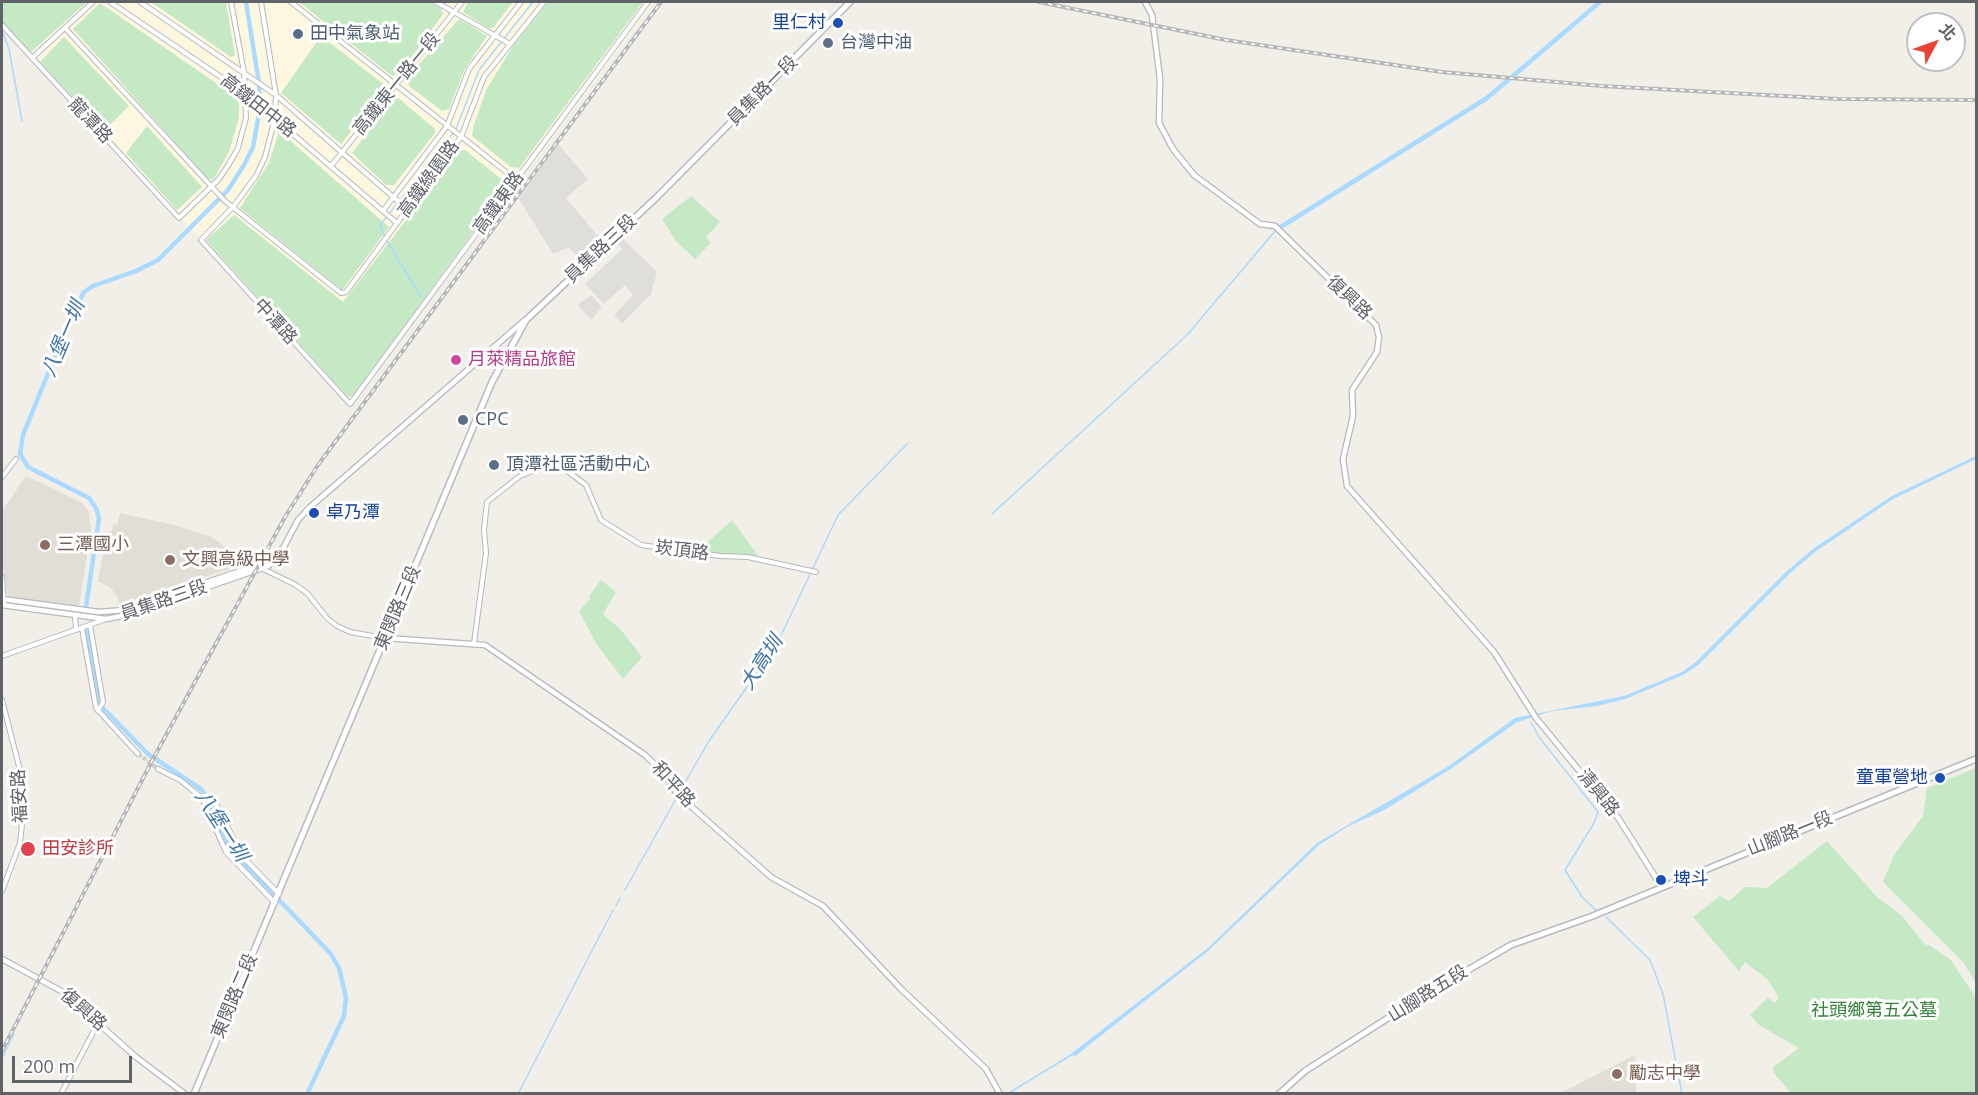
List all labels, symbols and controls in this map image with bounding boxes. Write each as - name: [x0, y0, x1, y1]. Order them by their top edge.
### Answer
- place label: 里仁村: [772, 12, 826, 34]
- north arrow: [1906, 12, 1966, 72]
- marker: 里仁村: [831, 16, 845, 30]
- text: 北: [1935, 18, 1962, 45]
- place label: 田中氣象站: [310, 23, 400, 45]
- marker: 田中氣象站: [291, 27, 305, 41]
- street label: 高鐵東一路一段: [349, 28, 445, 140]
- place label: 台灣中油: [840, 32, 912, 54]
- marker: 台灣中油: [821, 36, 835, 50]
- street label: 員集路一段: [724, 52, 802, 130]
- street label: 高鐵田中路: [216, 70, 300, 142]
- street label: 龍潭路: [64, 94, 116, 148]
- street label: 高鐵綠園路: [394, 136, 464, 222]
- street label: 高鐵東路: [469, 168, 529, 238]
- street label: 員集路三段: [561, 210, 641, 288]
- street label: 復興路: [1322, 272, 1376, 324]
- street label: 中潭路: [249, 295, 301, 349]
- water label: 八堡一圳: [37, 297, 91, 381]
- place label: 月萊精品旅館: [468, 349, 576, 371]
- marker: 月萊精品旅館: [449, 353, 463, 367]
- place label: CPC: [475, 409, 509, 431]
- marker: CPC: [456, 413, 470, 427]
- place label: 頂潭社區活動中心: [506, 454, 650, 476]
- marker: 頂潭社區活動中心: [487, 458, 501, 472]
- place label: 卓乃潭: [326, 502, 380, 524]
- marker: 卓乃潭: [307, 506, 321, 520]
- place label: 三潭國小: [57, 534, 129, 556]
- street label: 崁頂路: [654, 537, 710, 565]
- marker: 三潭國小: [38, 538, 52, 552]
- place label: 文興高級中學: [182, 549, 290, 571]
- marker: 文興高級中學: [163, 553, 177, 567]
- street label: 東閔路三段: [370, 562, 426, 654]
- street label: 員集路三段: [118, 576, 210, 626]
- water label: 大高圳: [736, 631, 788, 695]
- street label: 和平路: [647, 758, 699, 812]
- street label: 清興路: [1573, 765, 1623, 821]
- place label: 童軍營地: [1856, 767, 1928, 789]
- street label: 福安路: [8, 768, 32, 824]
- marker: 童軍營地: [1933, 771, 1947, 785]
- water label: 八堡一圳: [189, 786, 253, 866]
- street label: 山腳路一段: [1744, 807, 1836, 861]
- place label: 田安診所: [42, 838, 114, 860]
- marker: 田安診所: [19, 840, 37, 858]
- place label: 埤斗: [1673, 869, 1709, 891]
- marker: 埤斗: [1654, 873, 1668, 887]
- street label: 東閔路二段: [207, 950, 263, 1042]
- street label: 山腳路五段: [1384, 961, 1472, 1027]
- street label: 復興路: [56, 984, 110, 1036]
- park label: 社頭鄉第五公墓: [1811, 1000, 1937, 1022]
- scale bar: [15, 1044, 135, 1082]
- text: 200 m: [23, 1054, 75, 1078]
- place label: 勵志中學: [1629, 1063, 1701, 1085]
- marker: 勵志中學: [1610, 1067, 1624, 1081]

